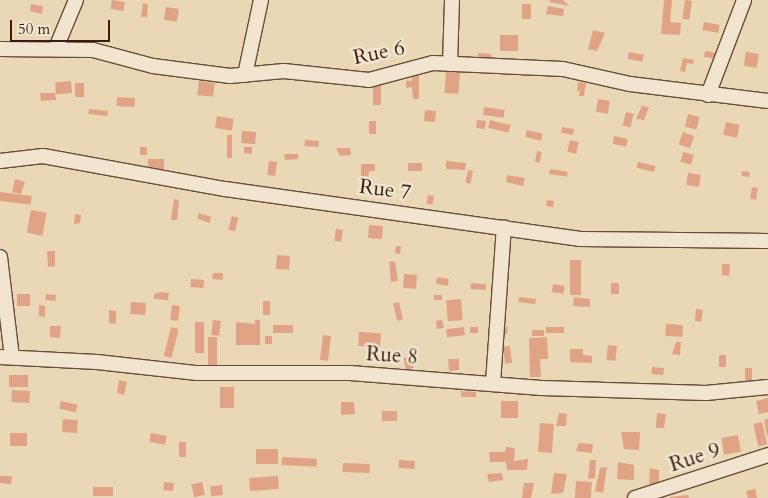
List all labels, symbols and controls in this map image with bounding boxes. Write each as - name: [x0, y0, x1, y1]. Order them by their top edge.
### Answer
- scale bar: [12, 10, 112, 42]
- text: 50 m: [18, 19, 50, 39]
- street label: Rue 6: [351, 35, 407, 71]
- street label: Rue 7: [358, 174, 412, 206]
- street label: Rue 8: [365, 342, 419, 370]
- street label: Rue 9: [666, 438, 724, 478]

